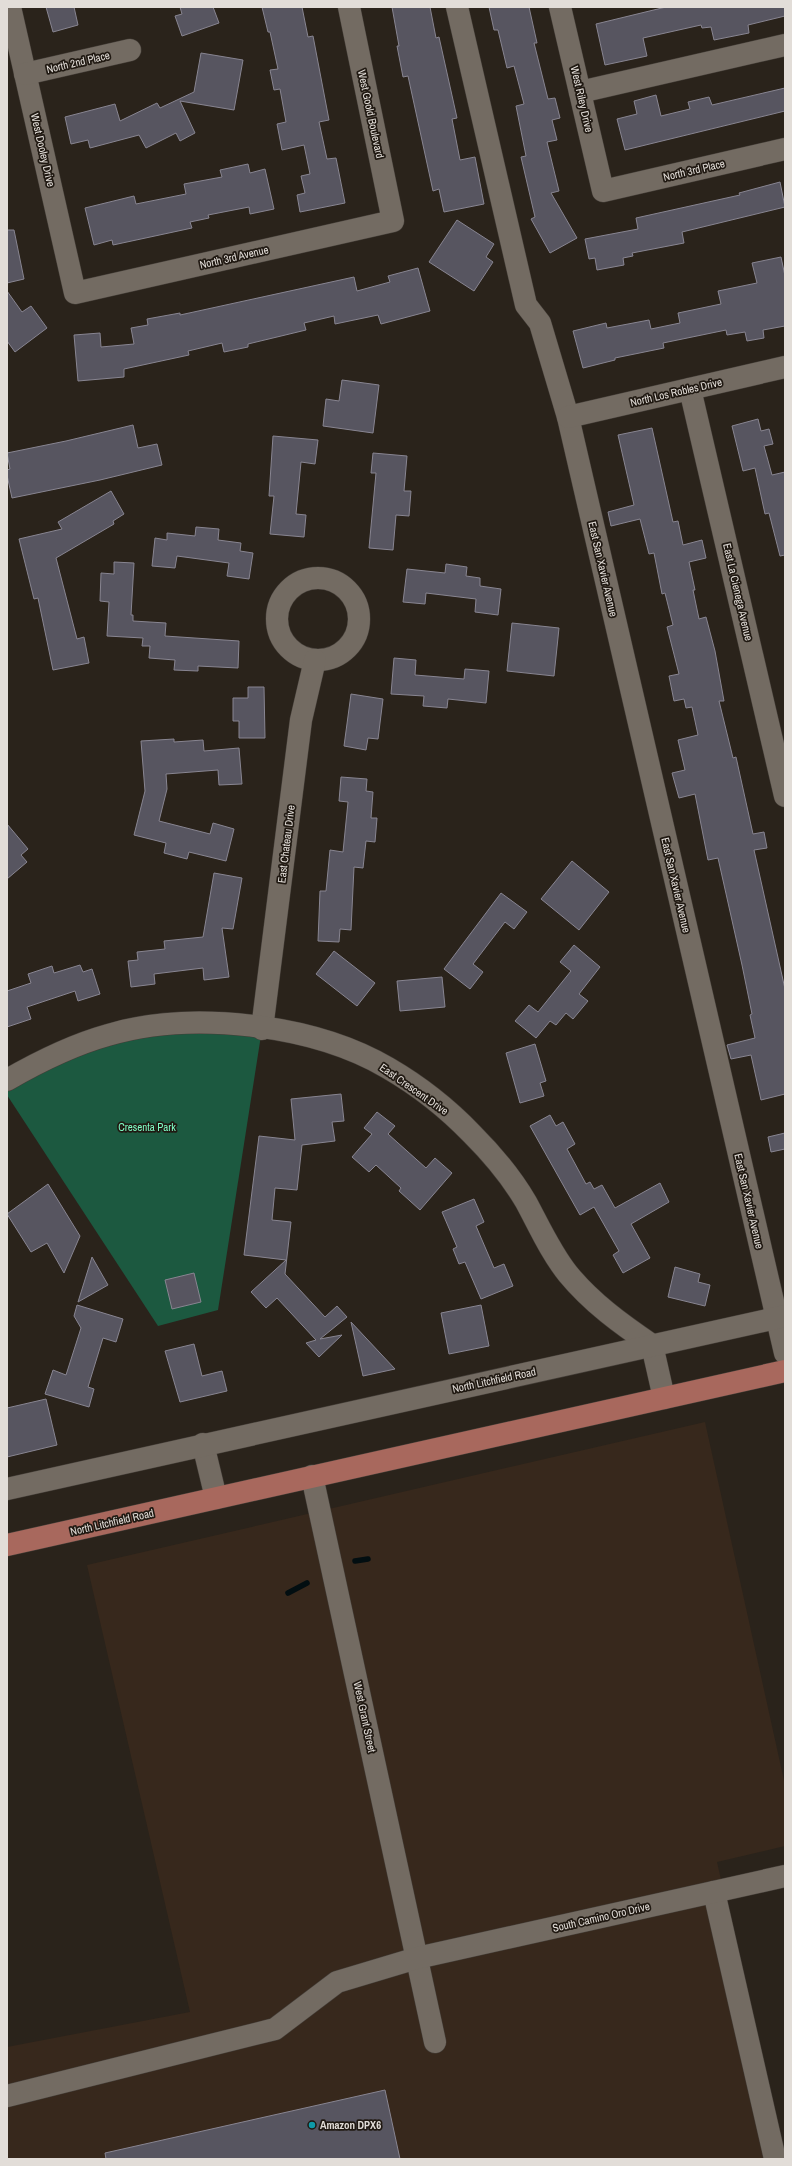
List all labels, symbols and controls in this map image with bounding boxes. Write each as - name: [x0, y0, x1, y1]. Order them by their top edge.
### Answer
- street label: North 2nd Place: [45, 48, 111, 76]
- street label: West Riley Drive: [568, 65, 596, 133]
- street label: West Goold Boulevard: [355, 68, 387, 160]
- street label: West Dooley Drive: [28, 112, 58, 188]
- street label: North 3rd Place: [662, 156, 726, 184]
- street label: North 3rd Avenue: [198, 242, 270, 272]
- street label: North Los Robles Drive: [629, 375, 723, 409]
- street label: East San Xavier Avenue: [585, 520, 621, 618]
- street label: East La Cienega Avenue: [720, 542, 756, 642]
- street label: East Chateau Drive: [274, 804, 298, 884]
- street label: East San Xavier Avenue: [658, 836, 694, 934]
- street label: East Crescent Drive: [377, 1060, 451, 1118]
- park label: Cresenta Park: [118, 1120, 176, 1134]
- street label: East San Xavier Avenue: [731, 1152, 767, 1250]
- street label: North Litchfield Road: [451, 1364, 537, 1396]
- street label: North Litchfield Road: [69, 1506, 155, 1538]
- street label: West Grant Street: [351, 1680, 379, 1754]
- street label: South Camino Oro Drive: [551, 1899, 651, 1935]
- place label: Amazon DPX6: [320, 2118, 381, 2132]
- marker: Amazon DPX6: [307, 2120, 317, 2130]

